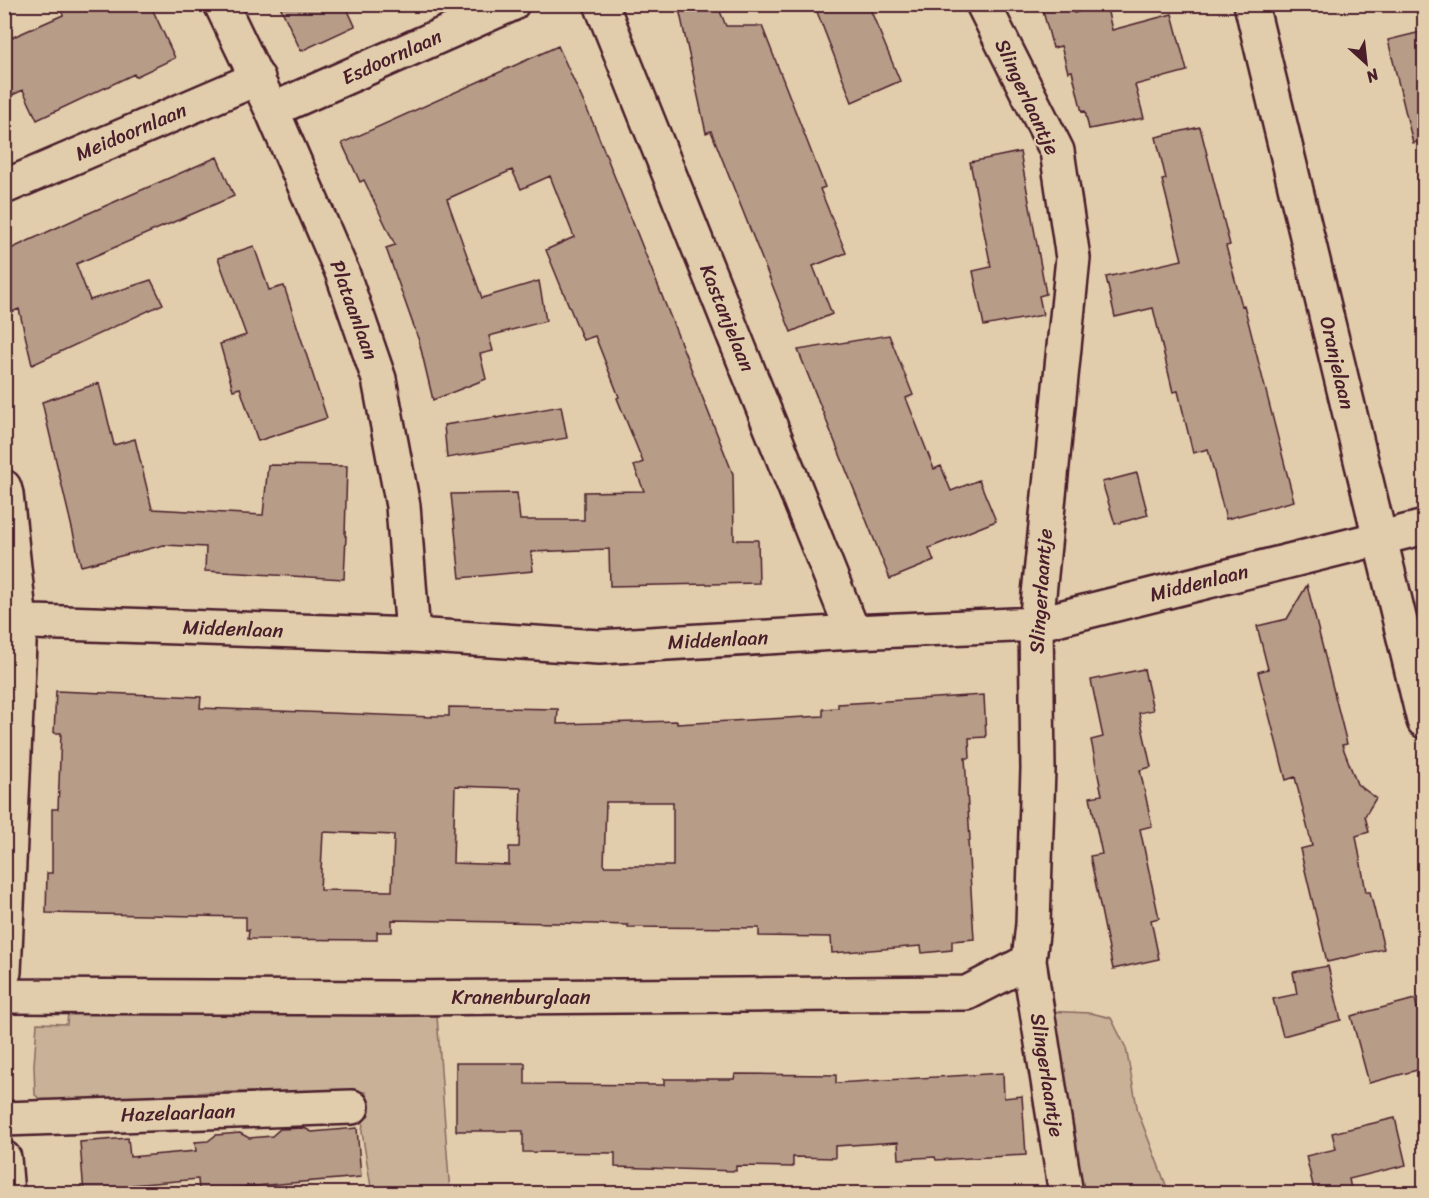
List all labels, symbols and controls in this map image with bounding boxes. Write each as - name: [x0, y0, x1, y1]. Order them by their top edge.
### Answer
- street label: Esdoornlaan: [336, 19, 448, 95]
- street label: Slingerlaantje: [985, 33, 1069, 161]
- north arrow: [1336, 33, 1396, 93]
- text: N: [1360, 60, 1385, 92]
- street label: Meidoornlaan: [70, 93, 193, 171]
- street label: Plataanlaan: [320, 255, 388, 365]
- street label: Kastanjelaan: [689, 259, 765, 377]
- street label: Oranjelaan: [1309, 313, 1365, 413]
- street label: Slingerlaantje: [1019, 527, 1063, 655]
- street label: Middenlaan: [1146, 554, 1252, 612]
- street label: Middenlaan: [182, 610, 284, 648]
- street label: Middenlaan: [667, 620, 769, 660]
- street label: Kranenburglaan: [452, 980, 591, 1015]
- street label: Slingerlaantje: [1020, 1010, 1074, 1140]
- street label: Hazelaarlaan: [120, 1094, 236, 1132]

